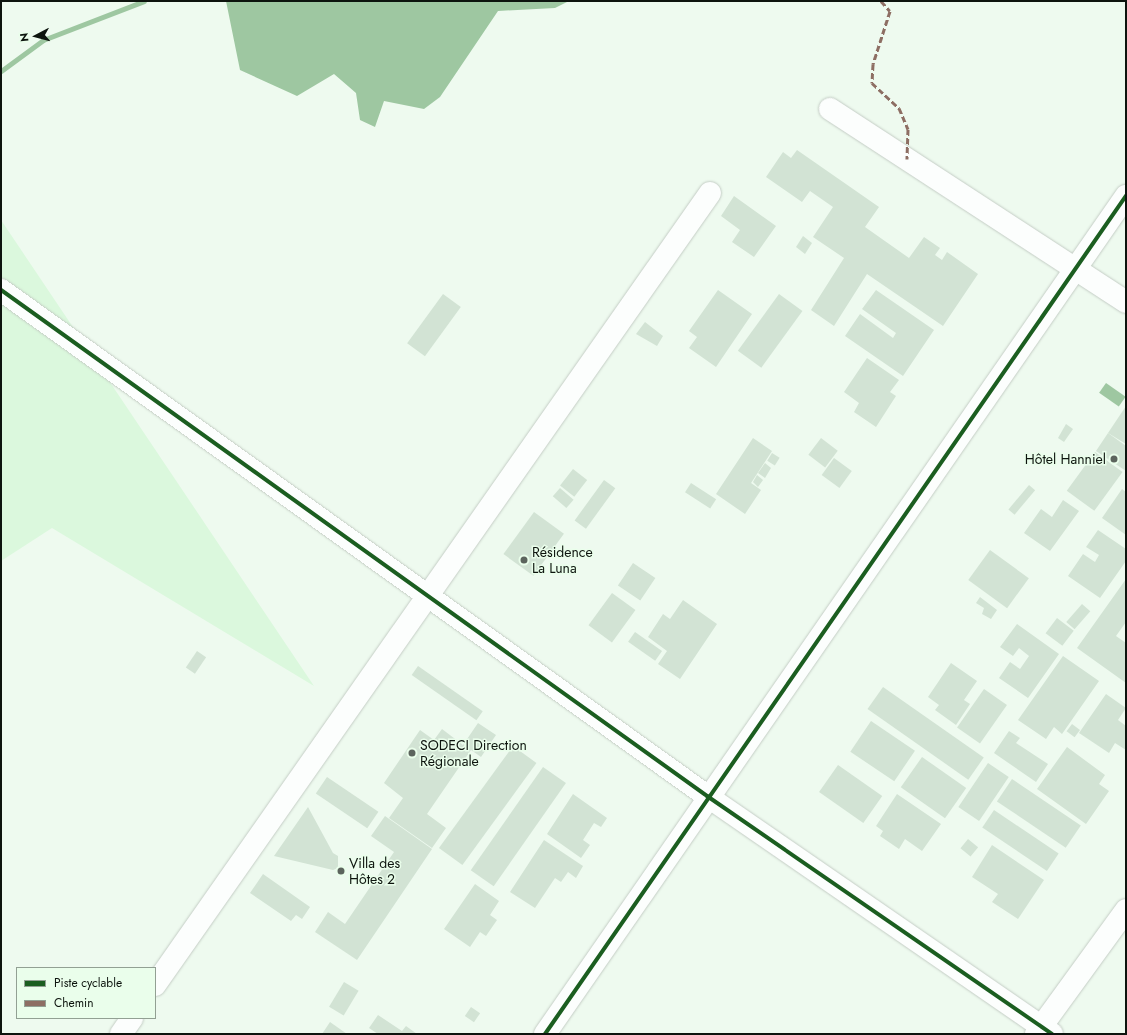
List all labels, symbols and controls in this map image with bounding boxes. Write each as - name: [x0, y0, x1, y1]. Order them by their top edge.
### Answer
- north arrow: [16, 16, 56, 56]
- text: N: [16, 32, 32, 42]
- place label: Hôtel Hanniel: [1025, 451, 1106, 467]
- marker: Hôtel Hanniel: [1109, 454, 1119, 464]
- place label: Résidence La Luna: [532, 544, 593, 576]
- marker: Résidence La Luna: [519, 555, 529, 565]
- place label: SODECI Direction Régionale: [420, 737, 527, 770]
- marker: SODECI Direction Régionale: [407, 748, 417, 758]
- place label: Villa des Hôtes 2: [349, 855, 400, 888]
- marker: Villa des Hôtes 2: [336, 866, 346, 876]
- legend: [16, 967, 156, 1019]
- text: Piste cyclable: [54, 974, 122, 992]
- text: Chemin: [54, 994, 93, 1012]

